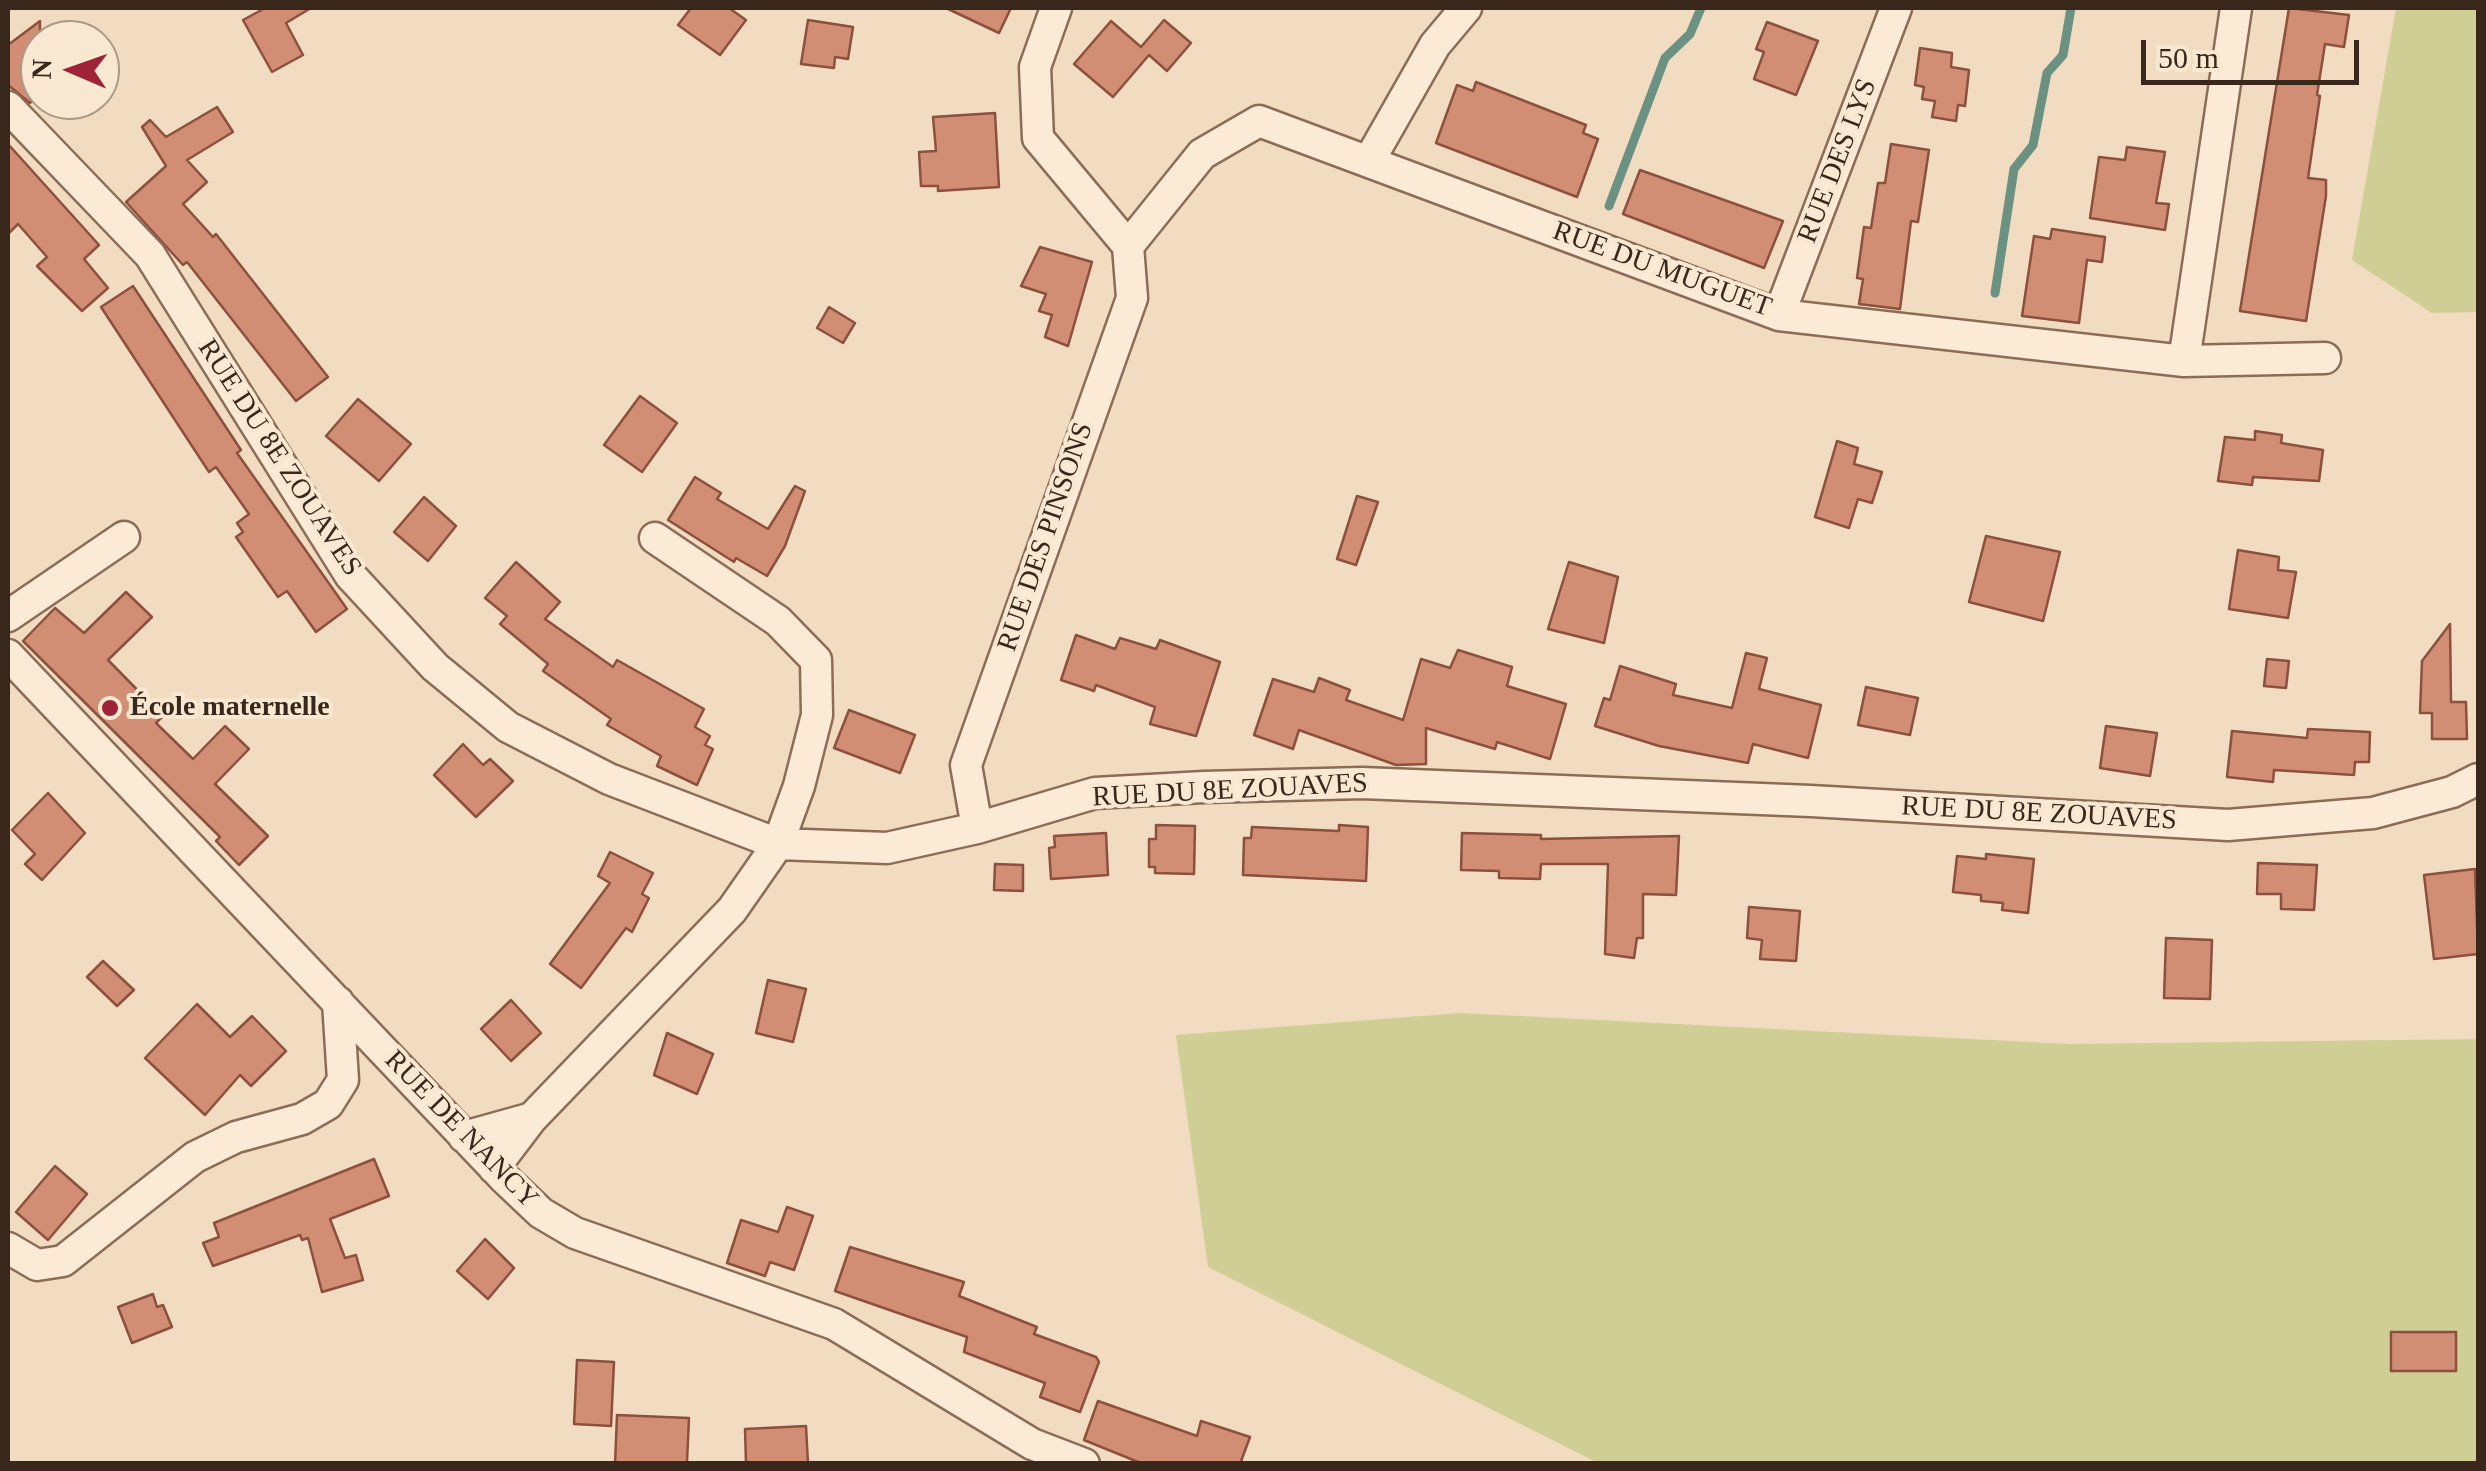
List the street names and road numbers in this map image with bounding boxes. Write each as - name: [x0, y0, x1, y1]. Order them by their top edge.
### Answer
- street label: RUE DES LYS: [1791, 74, 1885, 248]
- street label: RUE DU MUGUET: [1548, 215, 1776, 325]
- street label: RUE DU 8E ZOUAVES: [190, 333, 368, 583]
- street label: RUE DES PINSONS: [991, 418, 1101, 656]
- street label: RUE DU 8E ZOUAVES: [1092, 767, 1368, 815]
- street label: RUE DU 8E ZOUAVES: [1901, 790, 2177, 838]
- street label: RUE DE NANCY: [377, 1044, 545, 1216]

